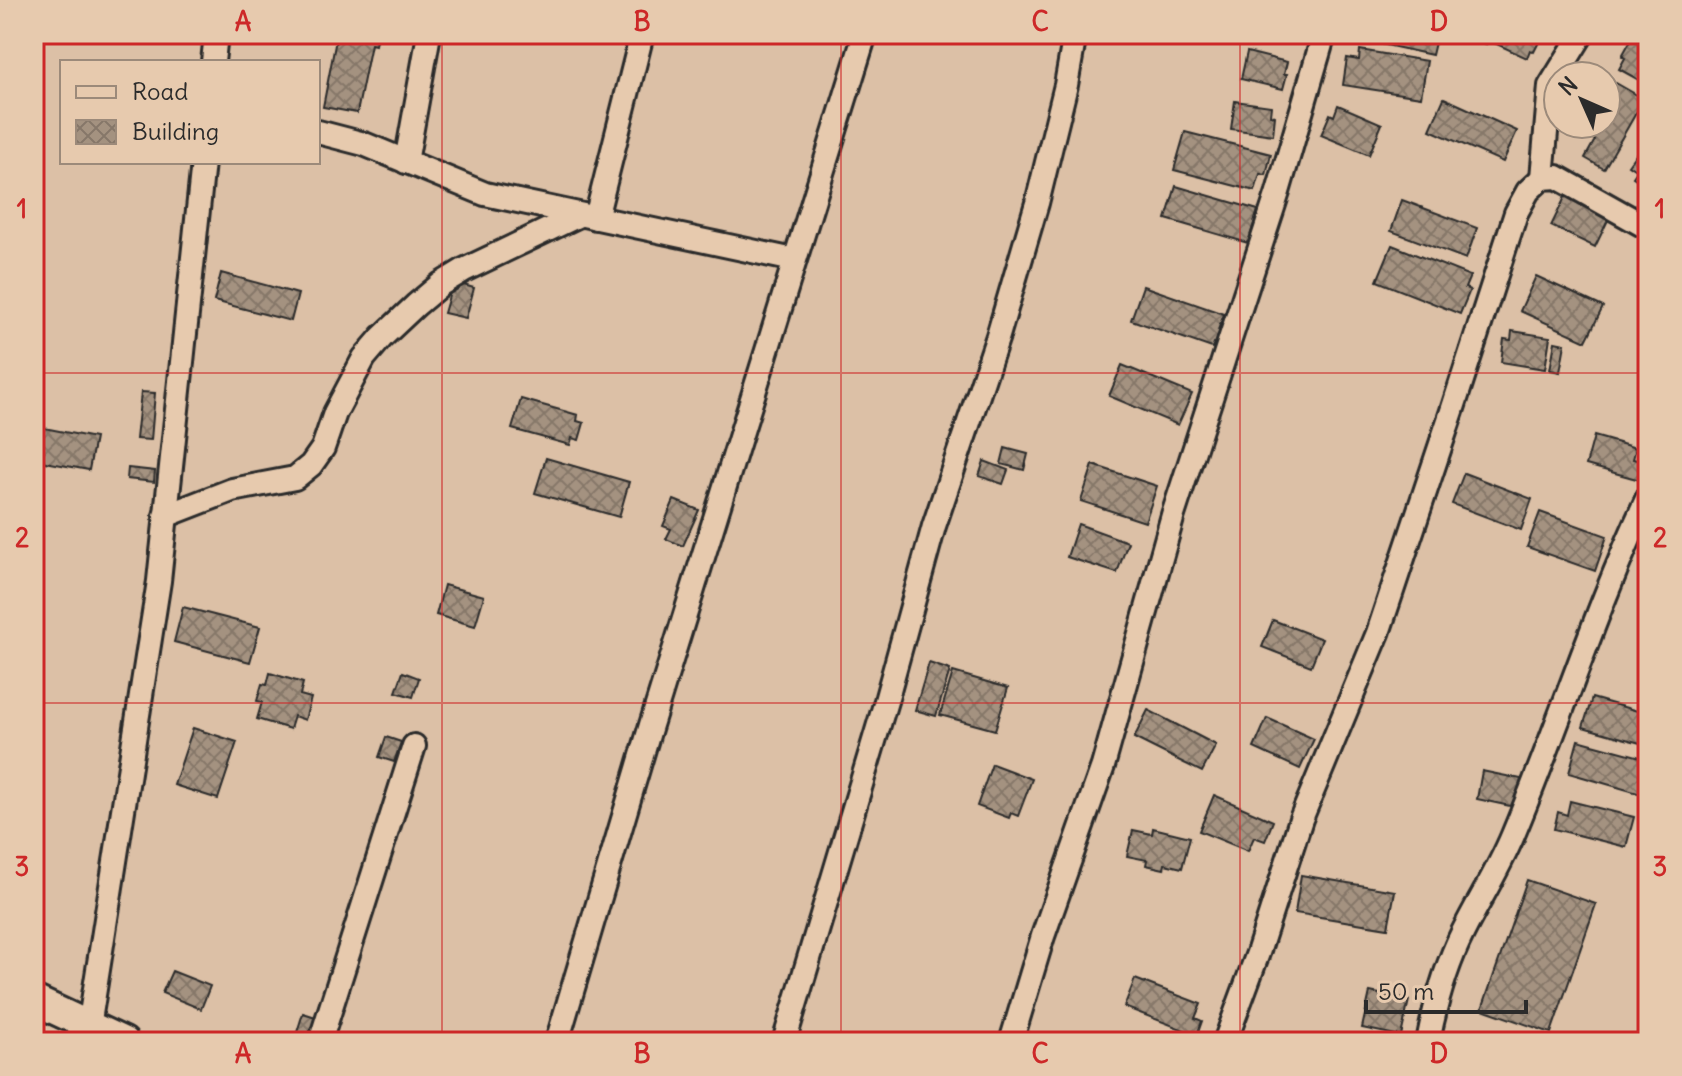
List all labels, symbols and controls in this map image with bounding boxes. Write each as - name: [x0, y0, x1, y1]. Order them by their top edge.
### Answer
- text: A: [235, 5, 252, 38]
- text: B: [633, 5, 651, 38]
- text: C: [1031, 5, 1049, 38]
- text: D: [1430, 5, 1448, 38]
- legend: [60, 60, 320, 164]
- north arrow: [1542, 60, 1622, 140]
- text: N: [1553, 71, 1583, 101]
- text: Road: [132, 76, 188, 106]
- text: Building: [132, 116, 219, 146]
- text: 1: [17, 192, 27, 225]
- text: 1: [1655, 192, 1665, 225]
- text: 2: [15, 521, 29, 554]
- text: 2: [1653, 521, 1667, 554]
- text: 3: [15, 850, 29, 883]
- text: 3: [1653, 850, 1667, 883]
- scale bar: [1366, 964, 1526, 1014]
- text: 50 m: [1378, 976, 1434, 1006]
- text: A: [235, 1037, 252, 1070]
- text: B: [633, 1037, 651, 1070]
- text: C: [1031, 1037, 1049, 1070]
- text: D: [1430, 1037, 1448, 1070]

